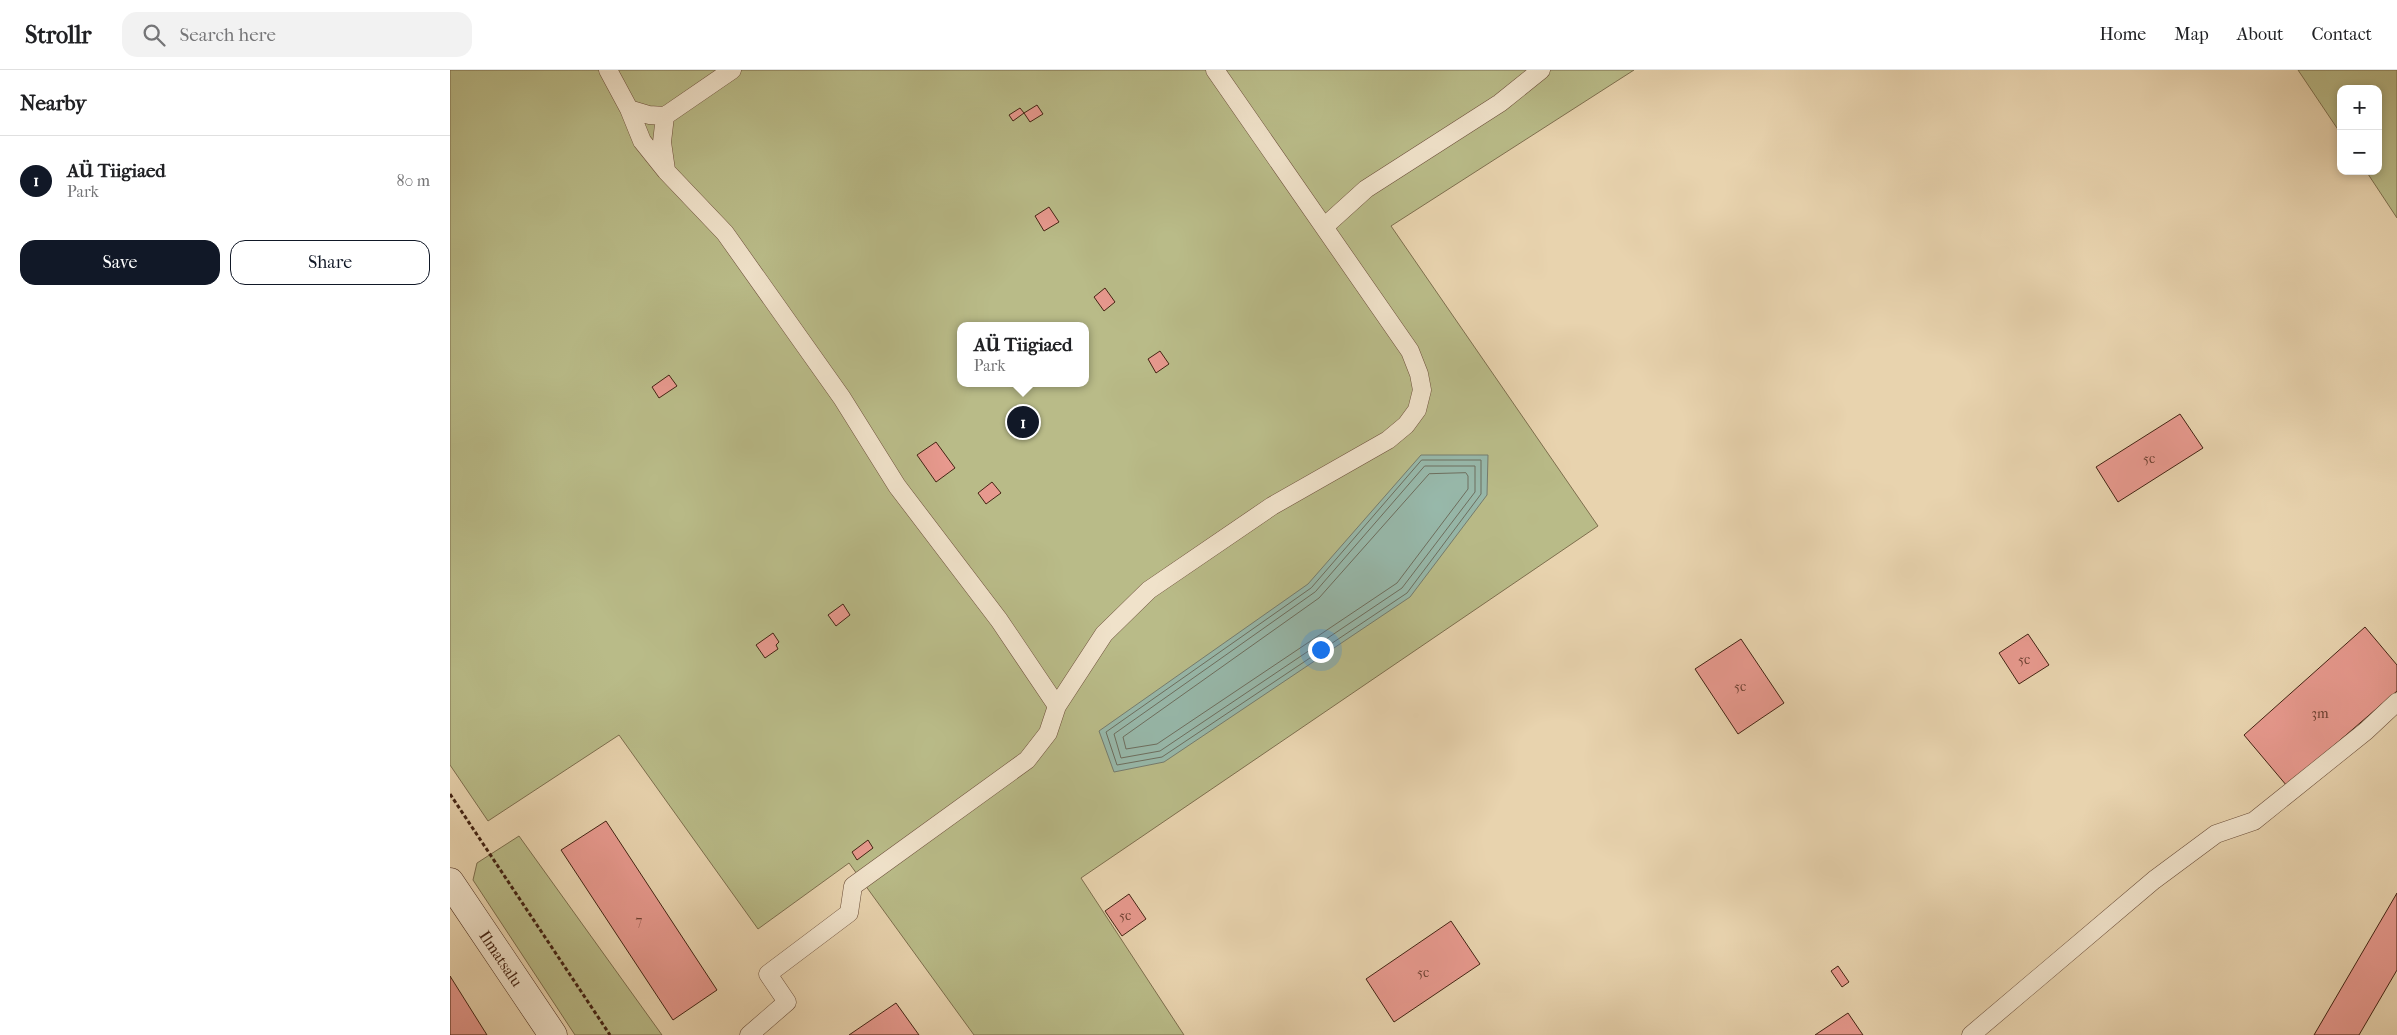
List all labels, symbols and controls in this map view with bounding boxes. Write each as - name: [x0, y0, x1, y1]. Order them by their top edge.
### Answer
- search box: [122, 12, 472, 57]
- text: Strollr: [25, 21, 92, 49]
- icon: search: [140, 21, 168, 49]
- text: Search here: [180, 24, 276, 46]
- text: Home: [2099, 24, 2146, 45]
- text: Map: [2174, 24, 2209, 45]
- text: About: [2237, 24, 2283, 45]
- text: Contact: [2311, 24, 2372, 45]
- map controls: [2337, 85, 2382, 175]
- button: +: [2337, 85, 2382, 130]
- text: Nearby: [20, 91, 86, 115]
- button: −: [2337, 130, 2382, 175]
- text: AÜ Tiigiaed: [67, 160, 166, 182]
- text: 1: [33, 171, 39, 190]
- text: 80 m: [396, 171, 430, 190]
- text: Park: [67, 182, 99, 201]
- button: Save: [20, 240, 220, 285]
- button: Share: [230, 240, 430, 285]
- popup: [957, 322, 1089, 387]
- text: AÜ Tiigiaed: [974, 334, 1072, 356]
- text: Park: [974, 356, 1005, 375]
- pin: 1: [1007, 403, 1039, 441]
- house number: 5c: [2143, 450, 2155, 467]
- your location: [1308, 637, 1334, 663]
- house number: 5c: [2018, 651, 2030, 668]
- house number: 5c: [1734, 678, 1746, 695]
- house number: 3m: [2311, 705, 2329, 722]
- house number: 5c: [1119, 907, 1131, 924]
- house number: 7: [636, 912, 643, 929]
- street label: Ilmatsalu: [475, 927, 527, 990]
- house number: 5c: [1417, 964, 1429, 981]

